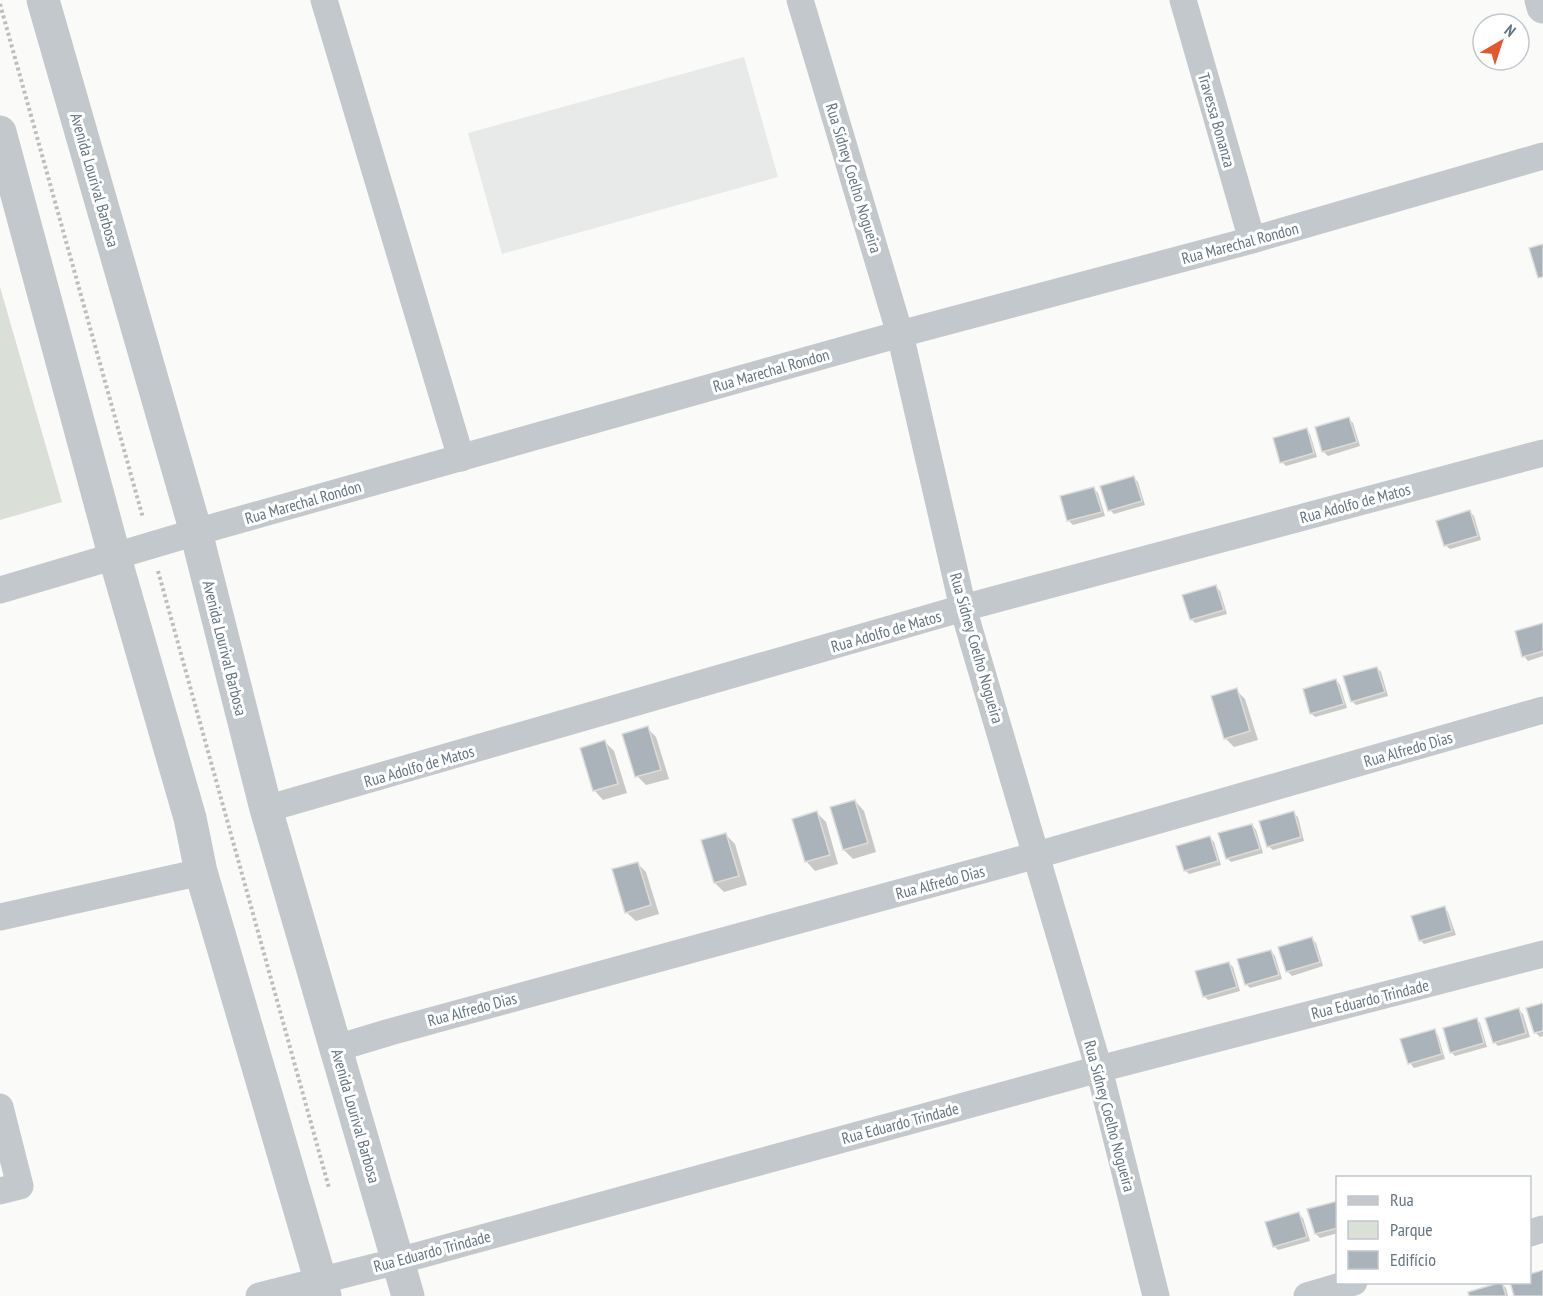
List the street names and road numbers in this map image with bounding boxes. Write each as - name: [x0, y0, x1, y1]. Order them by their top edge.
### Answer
- street label: Travessa Bonanza: [1194, 71, 1240, 169]
- street label: Rua Sidney Coelho Nogueira: [822, 101, 886, 255]
- street label: Avenida Lourival Barbosa: [66, 111, 124, 249]
- street label: Rua Marechal Rondon: [1179, 218, 1301, 268]
- street label: Rua Marechal Rondon: [711, 344, 831, 396]
- street label: Rua Marechal Rondon: [243, 476, 363, 528]
- street label: Rua Adolfo de Matos: [1298, 479, 1412, 527]
- street label: Rua Sidney Coelho Nogueira: [946, 570, 1008, 726]
- street label: Avenida Lourival Barbosa: [199, 578, 251, 718]
- street label: Rua Adolfo de Matos: [829, 606, 943, 656]
- street label: Rua Alfredo Dias: [1361, 727, 1455, 771]
- street label: Rua Adolfo de Matos: [362, 741, 476, 791]
- street label: Rua Alfredo Dias: [893, 861, 987, 903]
- street label: Rua Eduardo Trindade: [1309, 975, 1431, 1023]
- street label: Rua Alfredo Dias: [425, 988, 519, 1030]
- street label: Rua Sidney Coelho Nogueira: [1080, 1038, 1140, 1194]
- street label: Avenida Lourival Barbosa: [327, 1047, 385, 1185]
- street label: Rua Eduardo Trindade: [839, 1098, 961, 1148]
- street label: Rua Eduardo Trindade: [371, 1226, 493, 1276]

